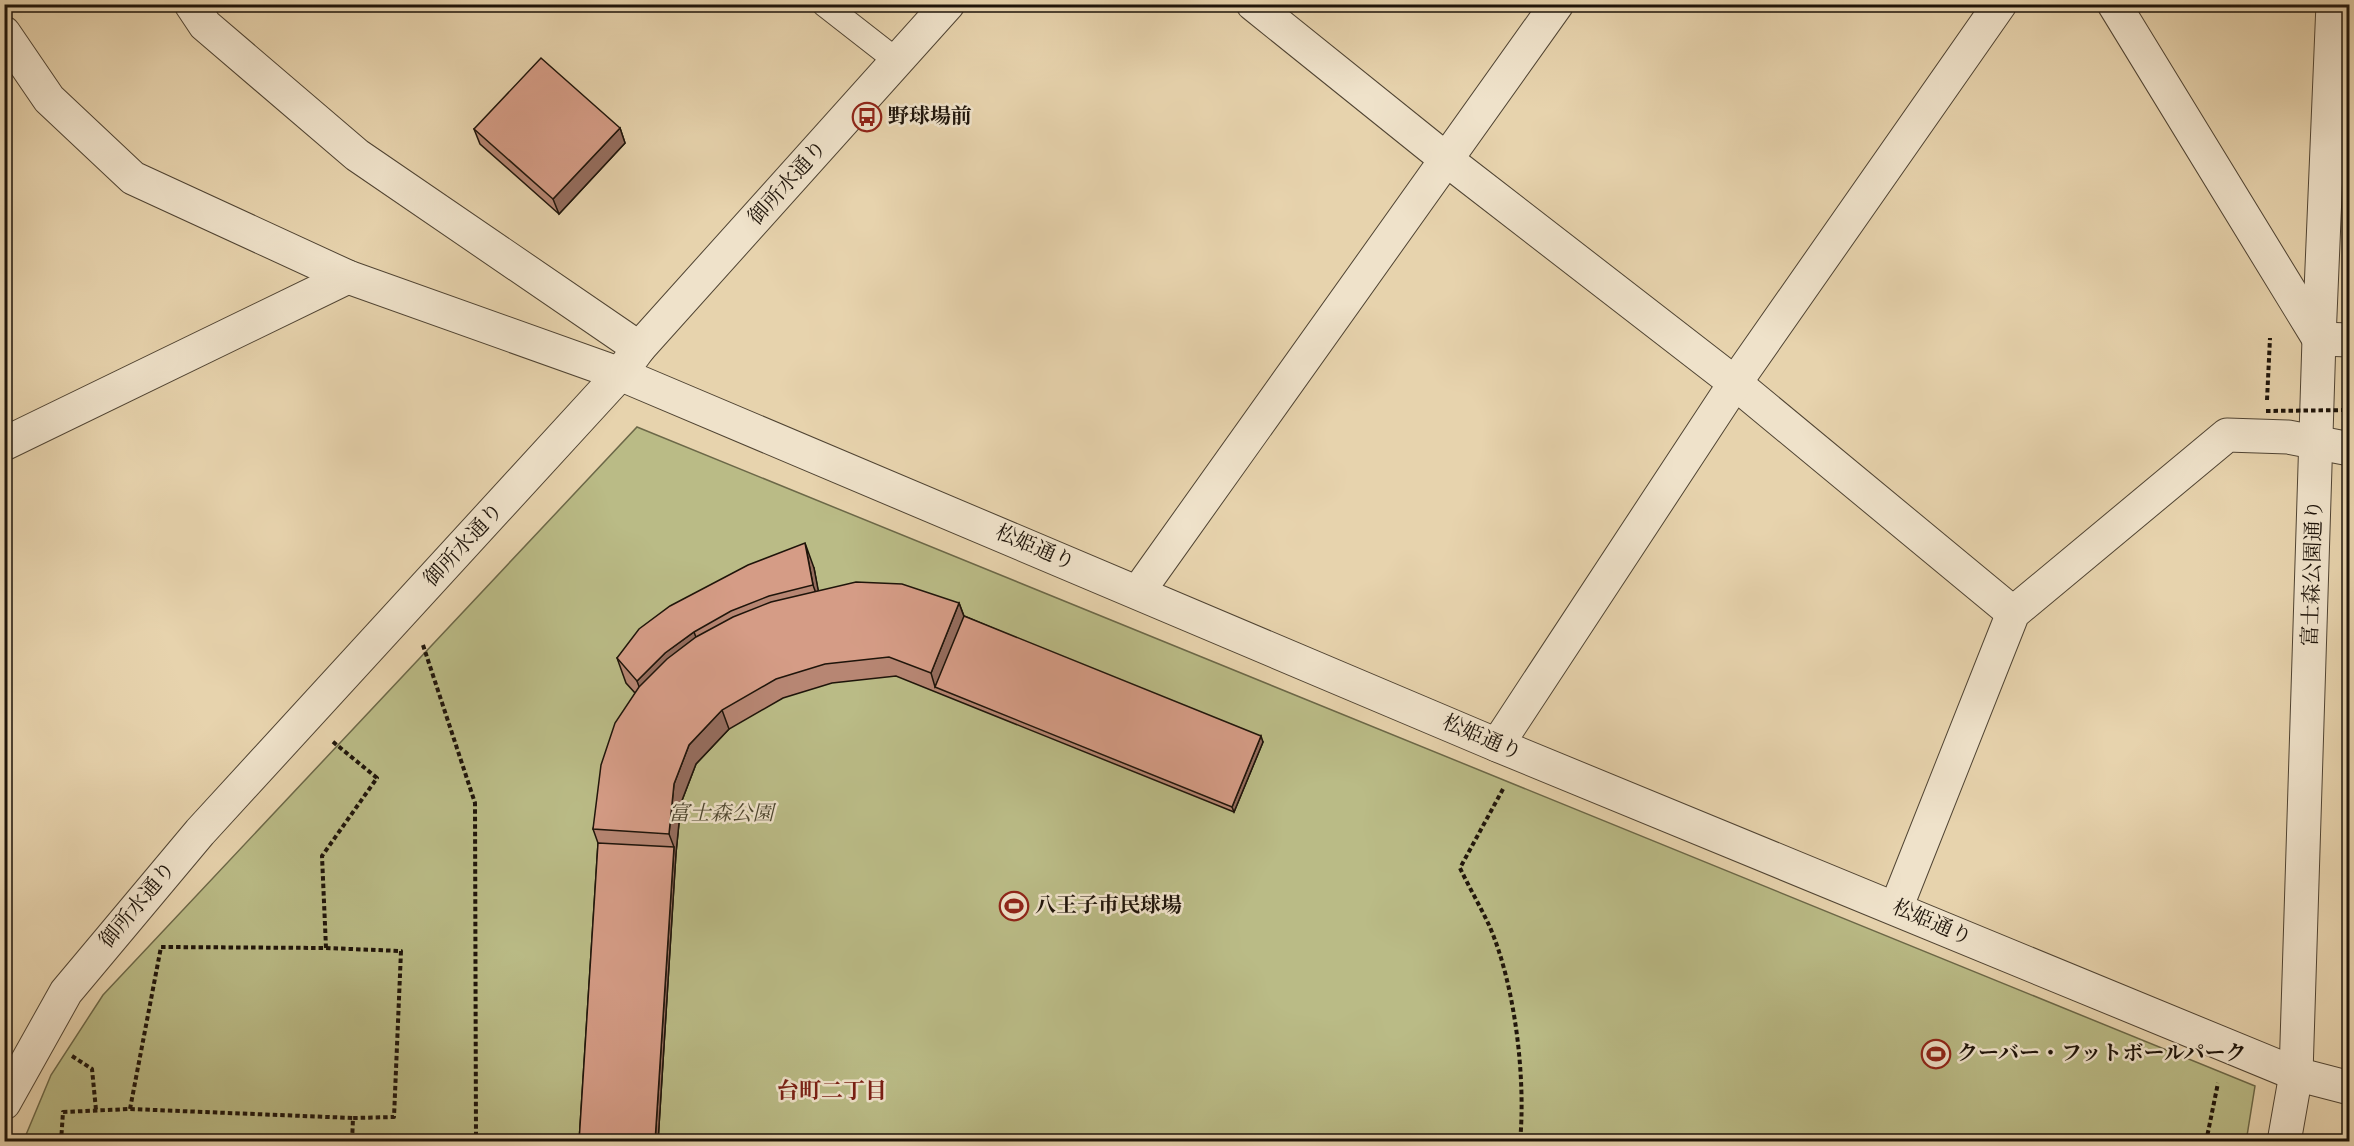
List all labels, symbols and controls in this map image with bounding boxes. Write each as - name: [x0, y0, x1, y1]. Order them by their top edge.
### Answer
- bus stop icon: 野球場前: [851, 101, 883, 133]
- place label: 野球場前: [888, 104, 972, 130]
- street label: 御所水通り: [743, 135, 833, 231]
- street label: 御所水通り: [419, 498, 509, 592]
- street label: 富士森公園通り: [2297, 499, 2329, 647]
- street label: 松姫通り: [991, 520, 1079, 576]
- street label: 松姫通り: [1438, 710, 1526, 766]
- park label: 富士森公園: [669, 801, 776, 827]
- street label: 御所水通り: [94, 856, 182, 954]
- sports icon: 八王子市民球場: [998, 890, 1030, 922]
- place label: 八王子市民球場: [1035, 893, 1182, 919]
- street label: 松姫通り: [1888, 895, 1976, 951]
- sports icon: クーバー・フットボールパーク: [1920, 1038, 1952, 1070]
- place label: クーバー・フットボールパーク: [1957, 1041, 2247, 1067]
- district label: 台町二丁目: [777, 1078, 887, 1105]

